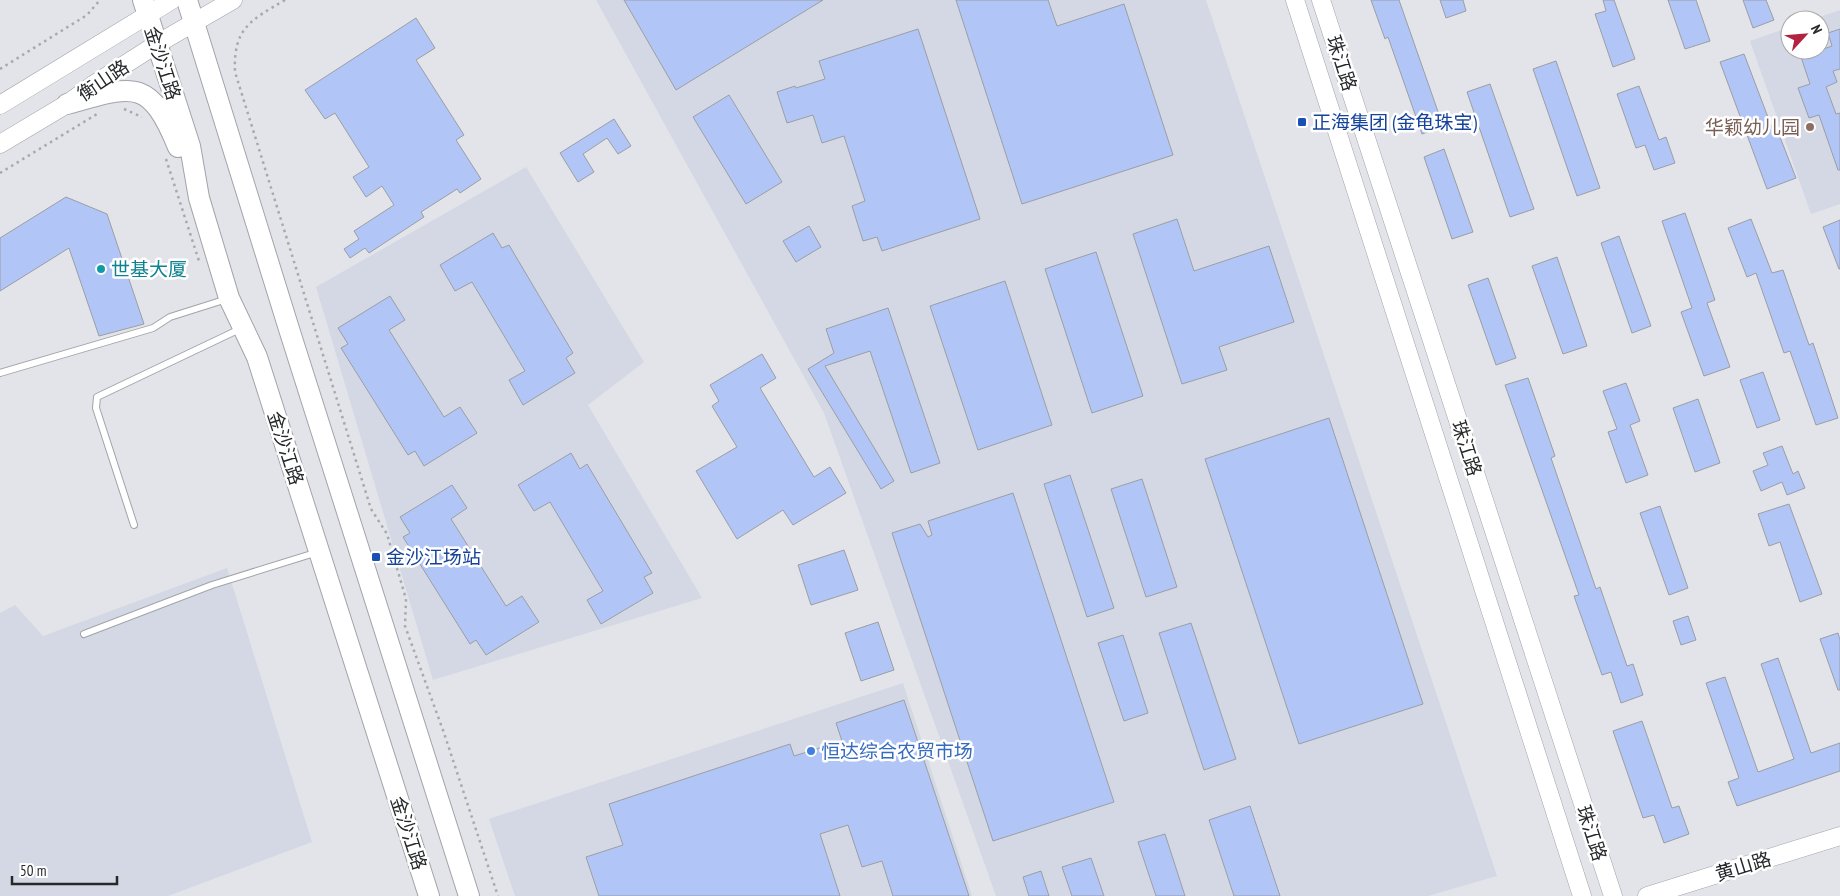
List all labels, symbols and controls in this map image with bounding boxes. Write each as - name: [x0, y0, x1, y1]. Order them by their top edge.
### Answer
- north arrow: [1780, 10, 1830, 60]
- text: N: [1807, 22, 1826, 37]
- street label: 金沙江路: [140, 23, 186, 103]
- street label: 珠江路: [1322, 32, 1362, 94]
- street label: 衡山路: [73, 54, 133, 106]
- place label: 正海集团 (金龟珠宝): [1312, 110, 1477, 134]
- place label: 华颖幼儿园: [1705, 115, 1800, 139]
- marker: 正海集团 (金龟珠宝): [1296, 116, 1308, 128]
- marker: 华颖幼儿园: [1804, 121, 1816, 133]
- place label: 世基大厦: [111, 257, 187, 281]
- marker: 世基大厦: [95, 263, 107, 275]
- street label: 金沙江路: [263, 408, 309, 488]
- street label: 珠江路: [1447, 417, 1487, 479]
- place label: 金沙江场站: [386, 545, 481, 569]
- marker: 金沙江场站: [370, 551, 382, 563]
- place label: 恒达综合农贸市场: [821, 739, 973, 763]
- marker: 恒达综合农贸市场: [805, 745, 817, 757]
- street label: 金沙江路: [386, 793, 432, 873]
- street label: 珠江路: [1572, 802, 1612, 864]
- street label: 黄山路: [1712, 846, 1774, 886]
- scale bar: [12, 854, 118, 886]
- text: 50 m: [20, 861, 46, 880]

